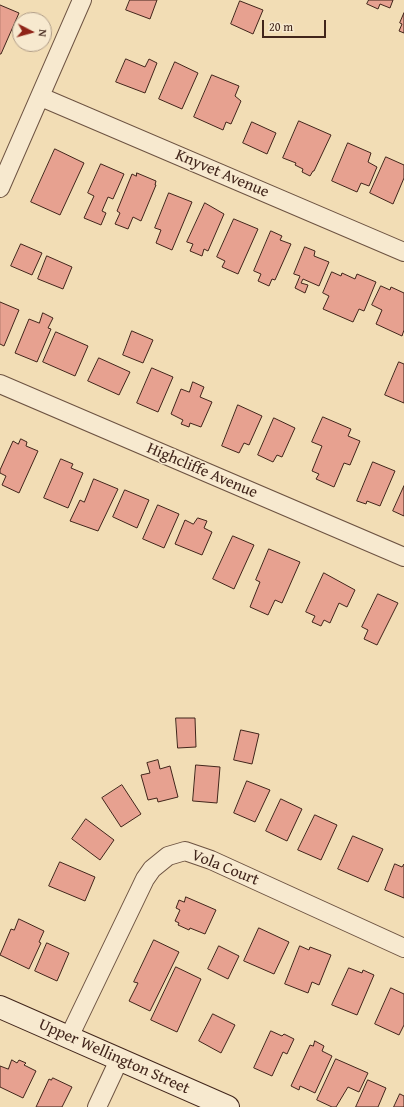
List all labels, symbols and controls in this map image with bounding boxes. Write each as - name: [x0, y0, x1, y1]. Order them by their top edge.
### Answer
- north arrow: [12, 12, 52, 52]
- scale bar: [264, 12, 328, 38]
- text: 20 m: [269, 18, 293, 35]
- text: N: [35, 29, 51, 38]
- street label: Knyvet Avenue: [172, 146, 272, 202]
- street label: Highcliffe Avenue: [144, 439, 260, 503]
- street label: Vola Court: [188, 846, 262, 890]
- street label: Upper Wellington Street: [36, 1015, 192, 1099]

